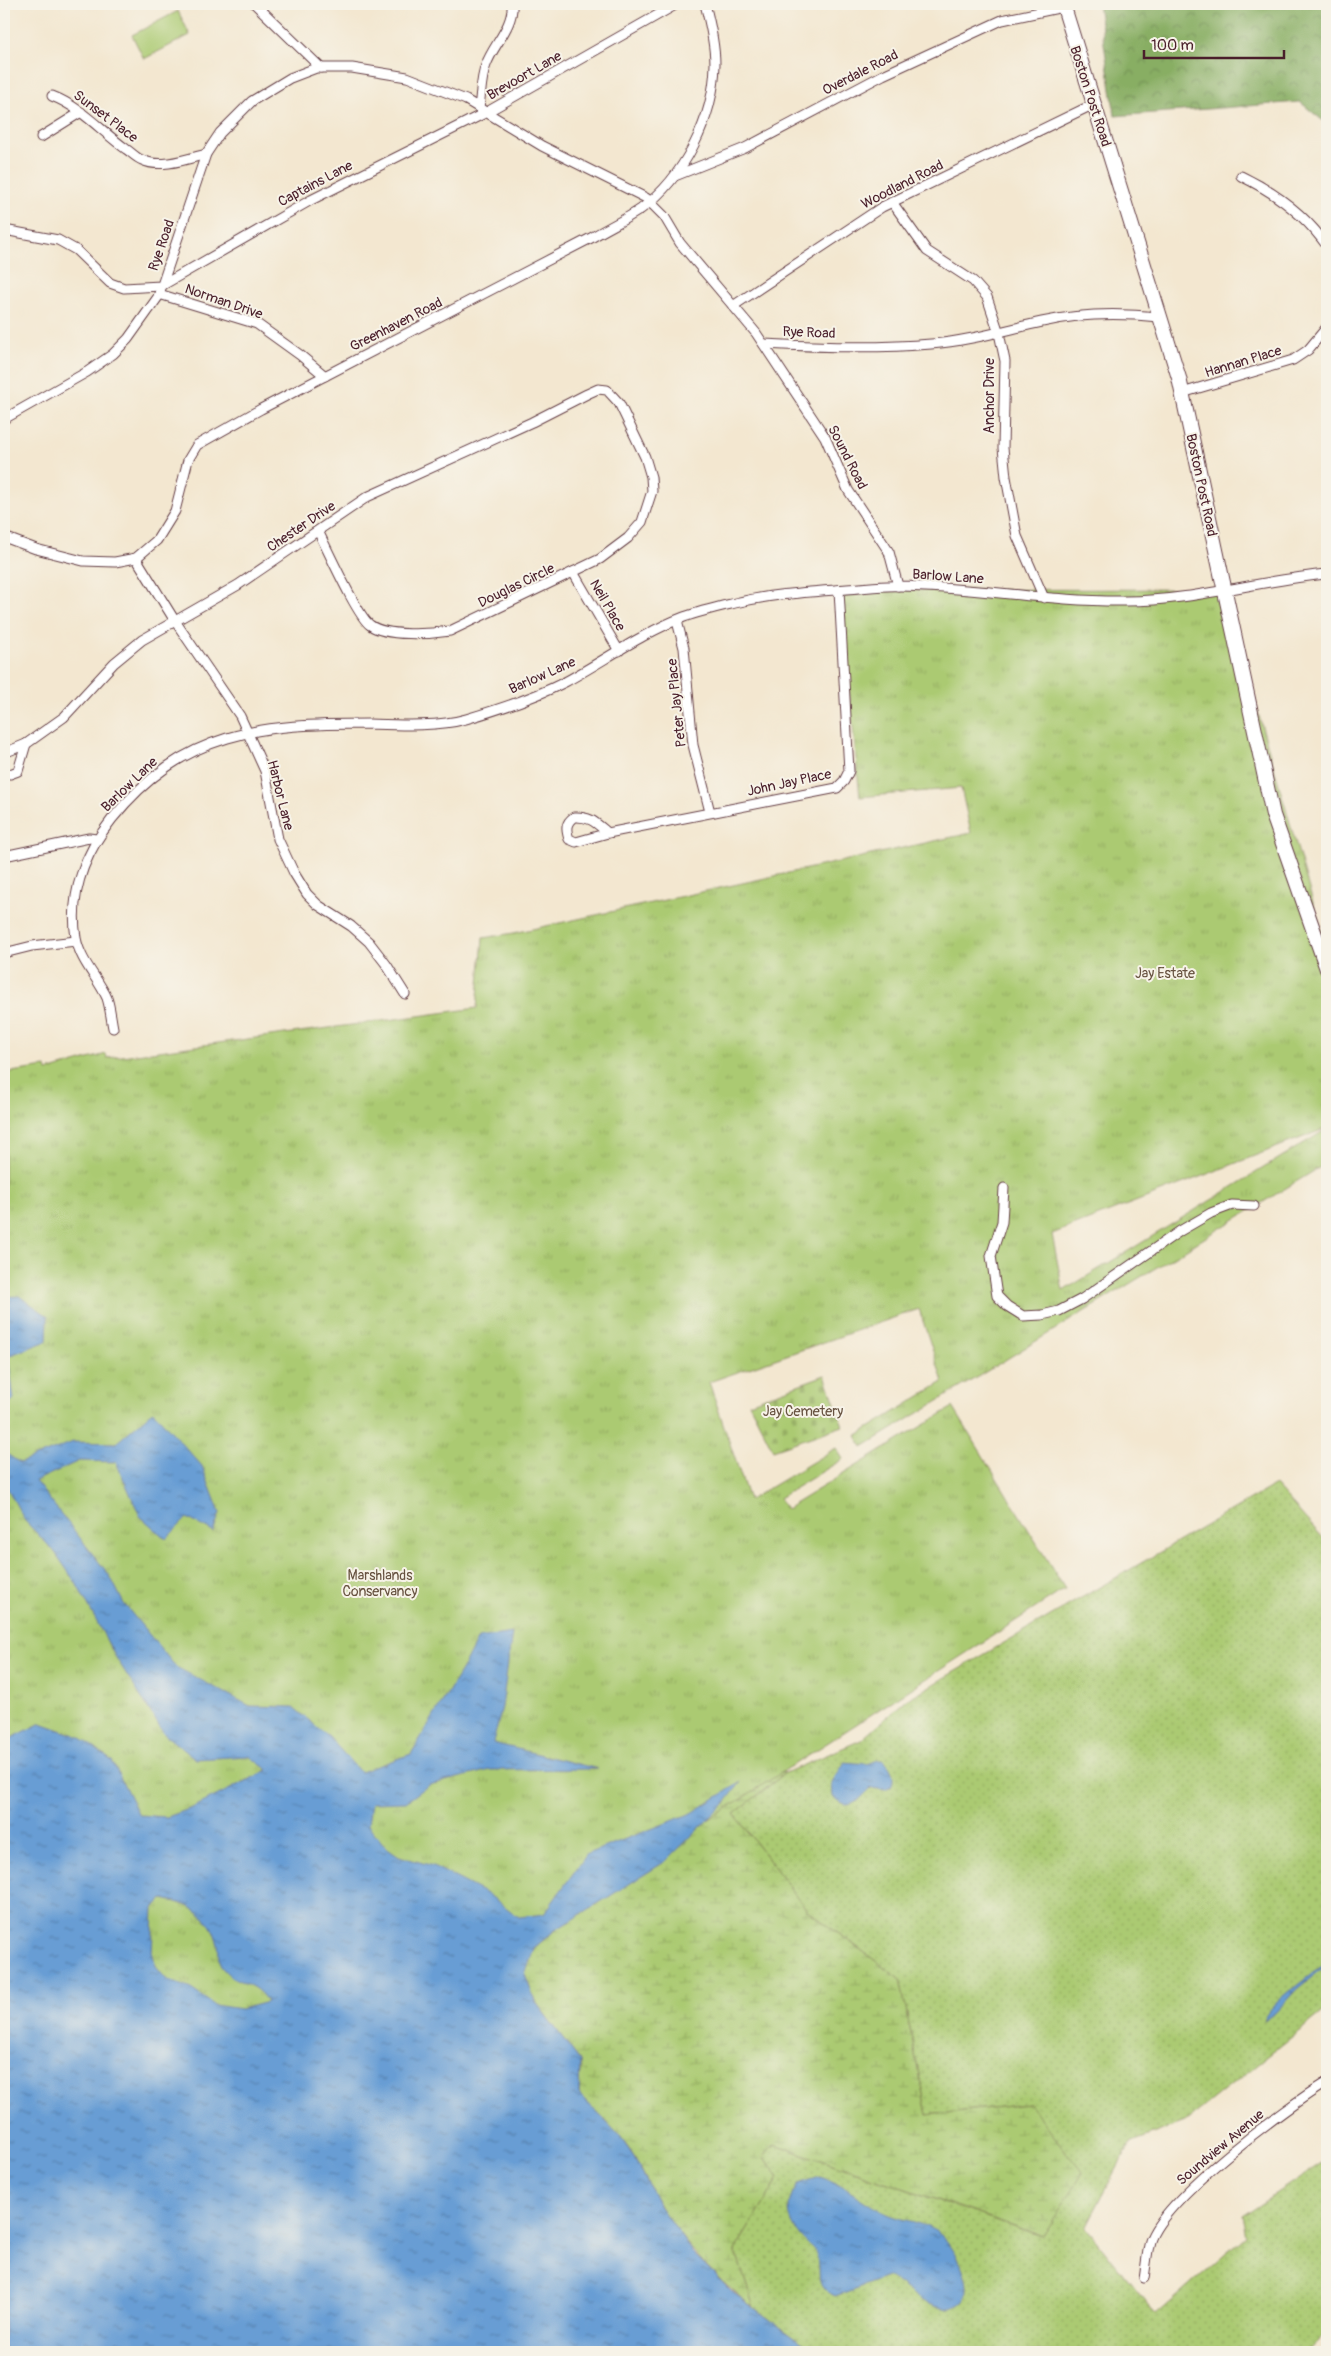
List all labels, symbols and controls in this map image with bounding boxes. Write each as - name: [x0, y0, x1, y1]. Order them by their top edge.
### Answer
- scale bar: [1144, 28, 1284, 60]
- text: 100 m: [1151, 36, 1194, 55]
- street label: Boston Post Road: [1066, 44, 1115, 149]
- street label: Overdale Road: [820, 46, 901, 99]
- street label: Brevoort Lane: [484, 47, 565, 104]
- street label: Sunset Place: [70, 87, 141, 146]
- street label: Woodland Road: [858, 156, 946, 212]
- street label: Captains Lane: [275, 157, 356, 210]
- street label: Rye Road: [145, 217, 178, 273]
- street label: Norman Drive: [183, 280, 265, 323]
- street label: Greenhaven Road: [347, 294, 445, 355]
- street label: Rye Road: [782, 323, 836, 342]
- street label: Hannan Place: [1203, 342, 1284, 381]
- street label: Anchor Drive: [981, 358, 998, 434]
- street label: Sound Road: [824, 422, 871, 492]
- street label: Boston Post Road: [1182, 432, 1221, 538]
- street label: Chester Drive: [264, 497, 339, 556]
- street label: Douglas Circle: [475, 560, 557, 611]
- street label: Barlow Lane: [912, 566, 984, 587]
- street label: Neil Place: [586, 576, 629, 634]
- street label: Barlow Lane: [506, 653, 578, 698]
- street label: Peter Jay Place: [663, 658, 690, 748]
- street label: Barlow Lane: [98, 753, 161, 815]
- street label: Harbor Lane: [264, 758, 297, 832]
- street label: John Jay Place: [745, 765, 833, 800]
- park label: Jay Estate: [1135, 965, 1195, 982]
- park label: Jay Cemetery: [763, 1403, 843, 1420]
- park label: Marshlands Conservancy: [342, 1567, 418, 1600]
- street label: Soundview Avenue: [1173, 2106, 1267, 2189]

